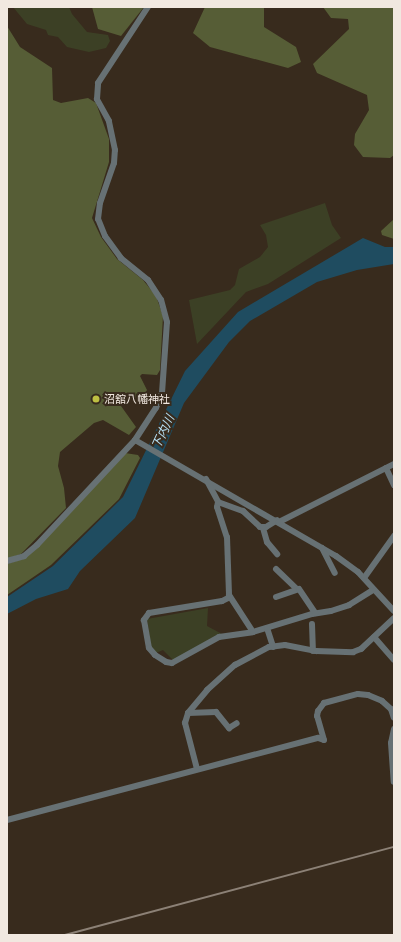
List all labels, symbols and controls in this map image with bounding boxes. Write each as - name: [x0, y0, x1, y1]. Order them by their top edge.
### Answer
- place label: 沼舘八幡神社: [104, 392, 170, 406]
- marker: 沼舘八幡神社: [91, 394, 101, 404]
- water label: 下内川: [149, 413, 177, 451]

